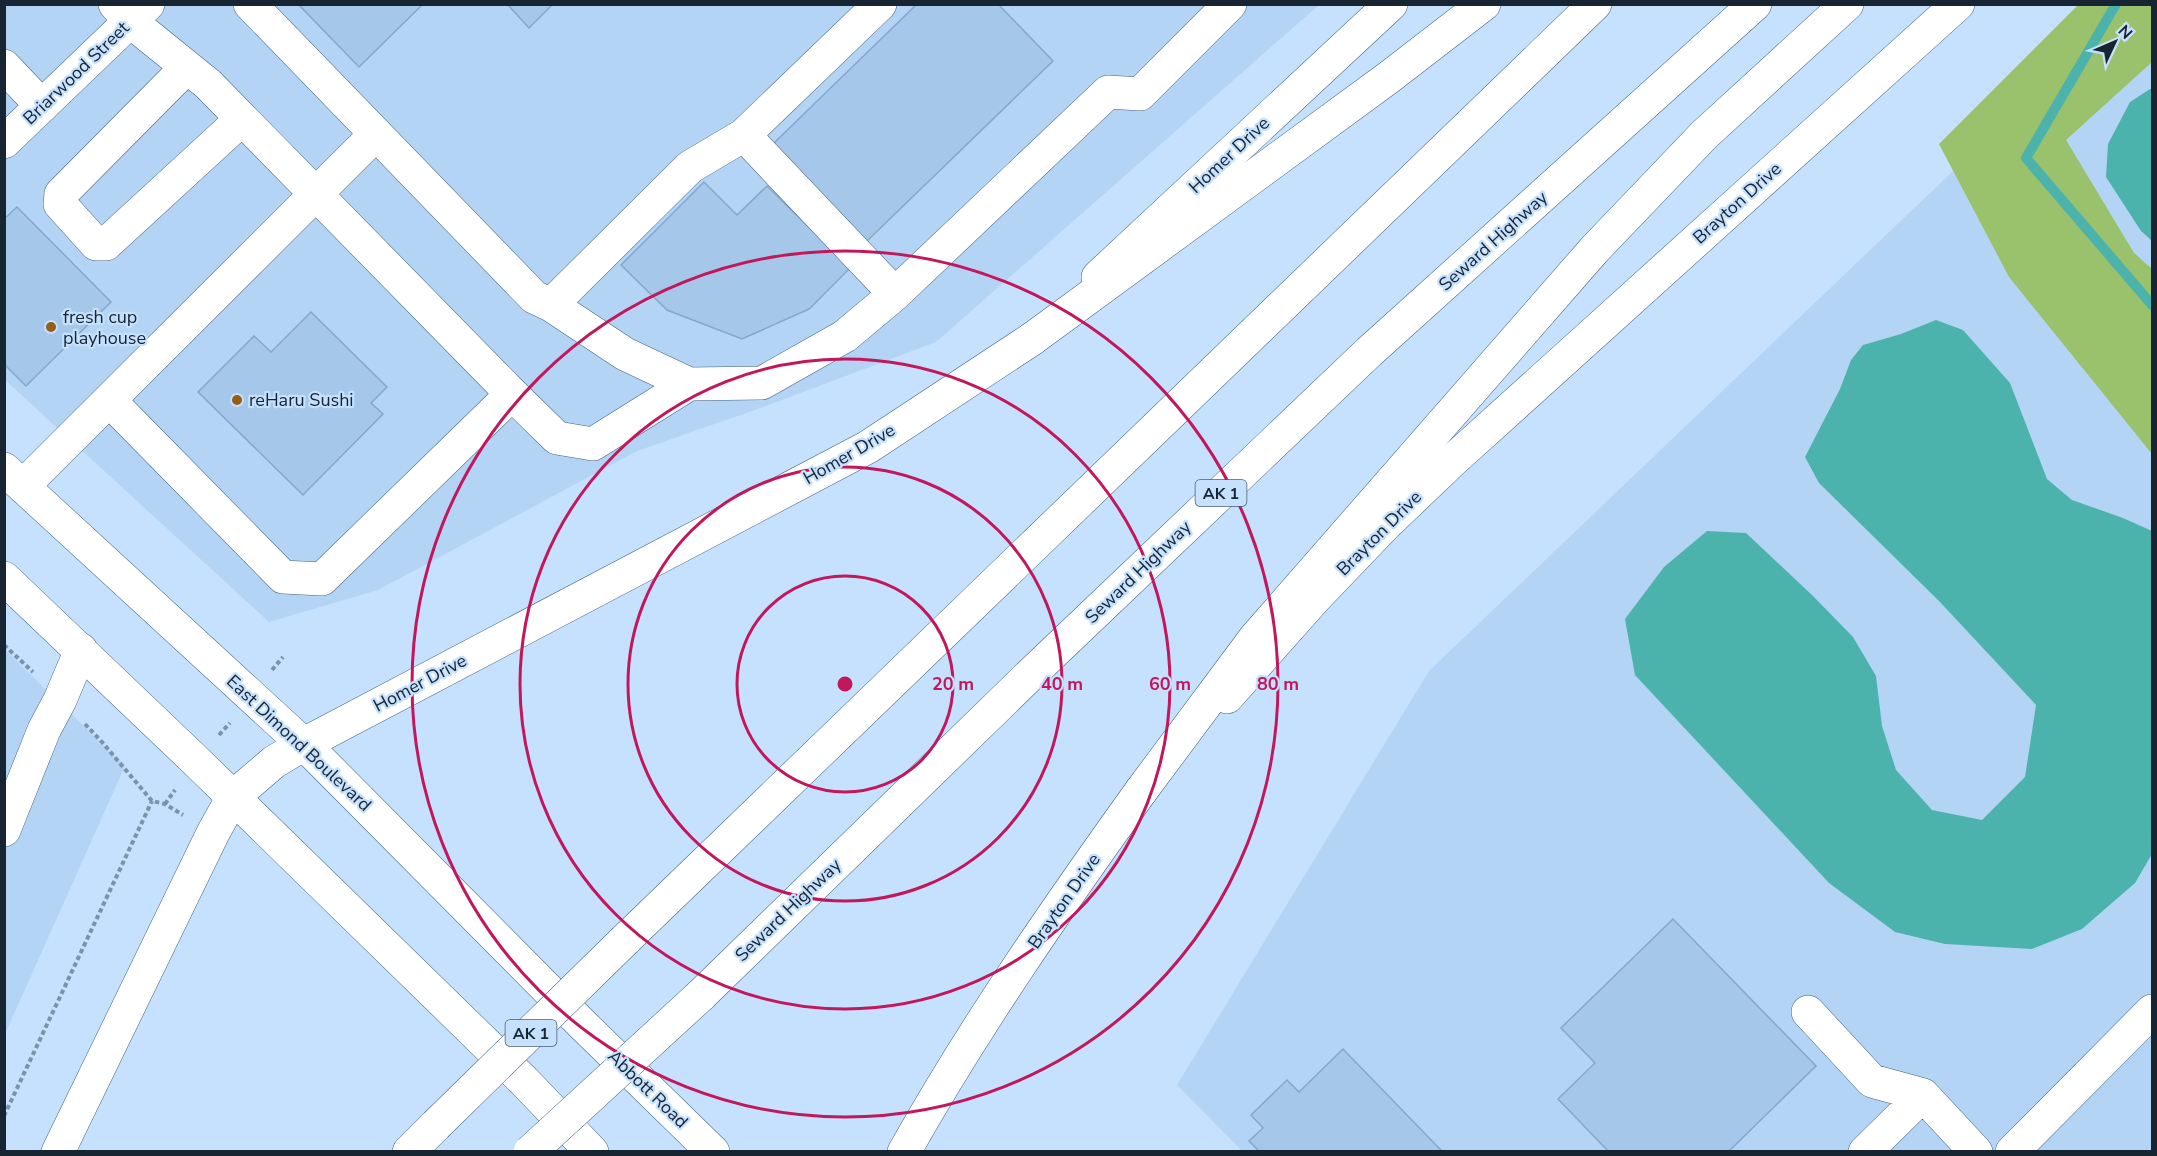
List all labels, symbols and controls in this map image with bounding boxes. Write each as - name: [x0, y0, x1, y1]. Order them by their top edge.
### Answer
- north arrow: [2085, 12, 2145, 72]
- street label: Briarwood Street: [18, 16, 135, 130]
- text: N: [2113, 20, 2137, 44]
- street label: Homer Drive: [1183, 111, 1275, 199]
- street label: Brayton Drive: [1688, 157, 1786, 249]
- street label: Seward Highway: [1433, 185, 1553, 296]
- place label: fresh cup playhouse: [63, 305, 146, 350]
- marker: fresh cup playhouse: [44, 320, 58, 334]
- place label: reHaru Sushi: [249, 388, 354, 412]
- marker: reHaru Sushi: [230, 393, 244, 407]
- street label: Homer Drive: [799, 418, 899, 490]
- road number: AK 1: [1196, 480, 1246, 506]
- street label: Brayton Drive: [1331, 485, 1427, 581]
- street label: Seward Highway: [1080, 515, 1197, 629]
- street label: Homer Drive: [369, 648, 471, 718]
- street label: East Dimond Boulevard: [221, 669, 377, 817]
- text: 20 m: [932, 672, 974, 696]
- text: 40 m: [1041, 672, 1083, 696]
- text: 60 m: [1149, 672, 1191, 696]
- text: 80 m: [1257, 672, 1299, 696]
- centre of rings: [835, 674, 855, 694]
- street label: Brayton Drive: [1022, 849, 1106, 953]
- street label: Seward Highway: [730, 853, 847, 967]
- road number: AK 1: [506, 1020, 556, 1046]
- street label: Abbott Road: [603, 1045, 693, 1133]

